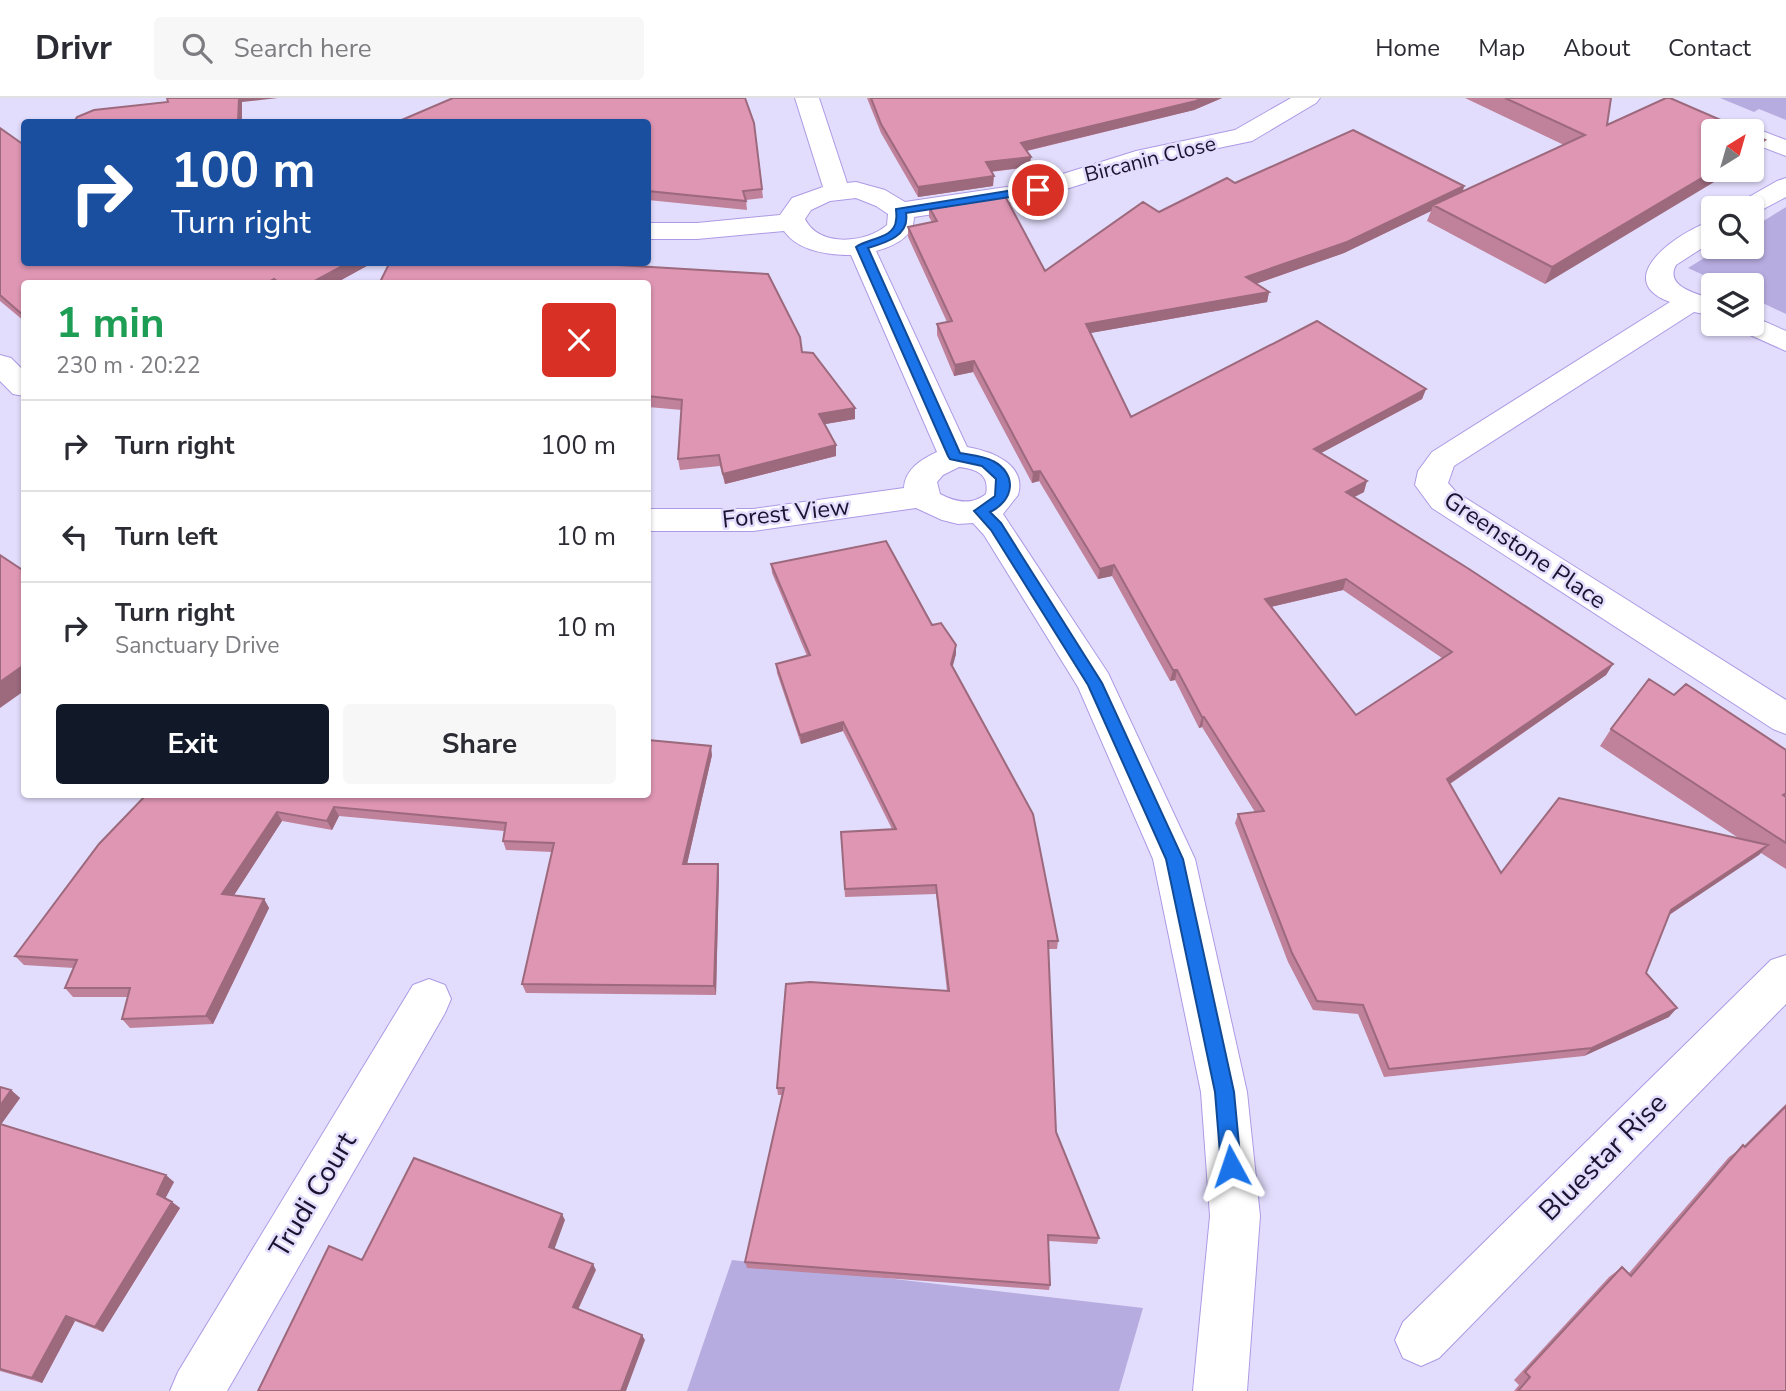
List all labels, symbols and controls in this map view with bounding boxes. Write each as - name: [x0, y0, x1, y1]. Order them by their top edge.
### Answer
- search box: [154, 17, 644, 80]
- text: Drivr: [35, 26, 112, 71]
- icon: search: [178, 29, 216, 67]
- text: Search here: [234, 31, 372, 66]
- text: Home: [1375, 32, 1440, 64]
- text: Map: [1478, 32, 1525, 64]
- text: About: [1563, 32, 1630, 64]
- text: Contact: [1668, 32, 1751, 64]
- north arrow: [1701, 119, 1764, 182]
- map controls: [1701, 119, 1764, 336]
- street label: Bircanin Close: [1081, 129, 1219, 189]
- text: 100 m: [171, 137, 315, 204]
- icon: right: [56, 147, 147, 238]
- pin: [1008, 160, 1068, 220]
- icon: arrive: [1019, 171, 1057, 209]
- button: search: [1701, 196, 1764, 259]
- text: Turn right: [171, 201, 311, 244]
- button: layers: [1701, 273, 1764, 336]
- text: 1 min: [56, 295, 165, 352]
- button: close: [542, 303, 616, 377]
- text: 230 m · 20:22: [56, 350, 201, 381]
- icon: right: [56, 427, 94, 465]
- text: Turn right: [115, 428, 234, 463]
- text: 100 m: [540, 428, 616, 463]
- street label: Greenstone Place: [1438, 484, 1612, 616]
- street label: Forest View: [721, 490, 851, 536]
- icon: left: [56, 518, 94, 556]
- text: Turn left: [115, 519, 218, 554]
- text: 10 m: [556, 519, 616, 554]
- text: Turn right: [115, 595, 234, 630]
- icon: right: [56, 609, 94, 647]
- text: 10 m: [556, 610, 616, 645]
- text: Sanctuary Drive: [115, 630, 279, 661]
- button: Exit: [56, 704, 329, 784]
- button: Share: [343, 704, 616, 784]
- street label: Bluestar Rise: [1531, 1085, 1675, 1229]
- street label: Trudi Court: [261, 1125, 365, 1265]
- position arrow: [1194, 1129, 1268, 1203]

